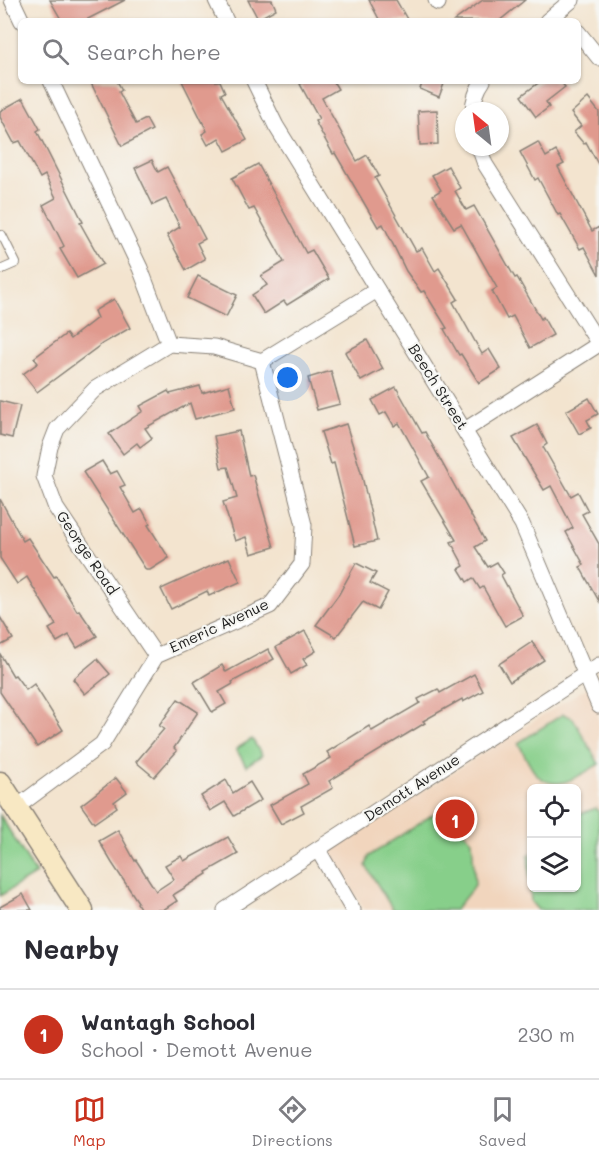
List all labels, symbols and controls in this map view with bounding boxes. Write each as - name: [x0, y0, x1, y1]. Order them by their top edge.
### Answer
- search box: [18, 18, 581, 84]
- icon: search: [39, 35, 72, 68]
- text: Search here: [87, 37, 221, 66]
- north arrow: [455, 102, 509, 156]
- street label: Beech Street: [404, 340, 473, 433]
- your location: [273, 363, 302, 392]
- street label: George Road: [52, 507, 123, 598]
- street label: Emeric Avenue: [166, 593, 272, 657]
- street label: Demott Avenue: [360, 749, 463, 826]
- map controls: [527, 784, 581, 892]
- button: locate: [527, 784, 581, 838]
- pin: 1: [436, 796, 474, 842]
- button: layers: [527, 838, 581, 892]
- text: Nearby: [24, 932, 119, 966]
- text: Wantagh School: [81, 1007, 255, 1036]
- text: 1: [39, 1021, 48, 1047]
- text: 230 m: [517, 1021, 575, 1047]
- text: School · Demott Avenue: [81, 1036, 313, 1062]
- tab: Map: [73, 1093, 106, 1150]
- tab: Directions: [252, 1093, 333, 1150]
- tab: Saved: [479, 1093, 526, 1150]

